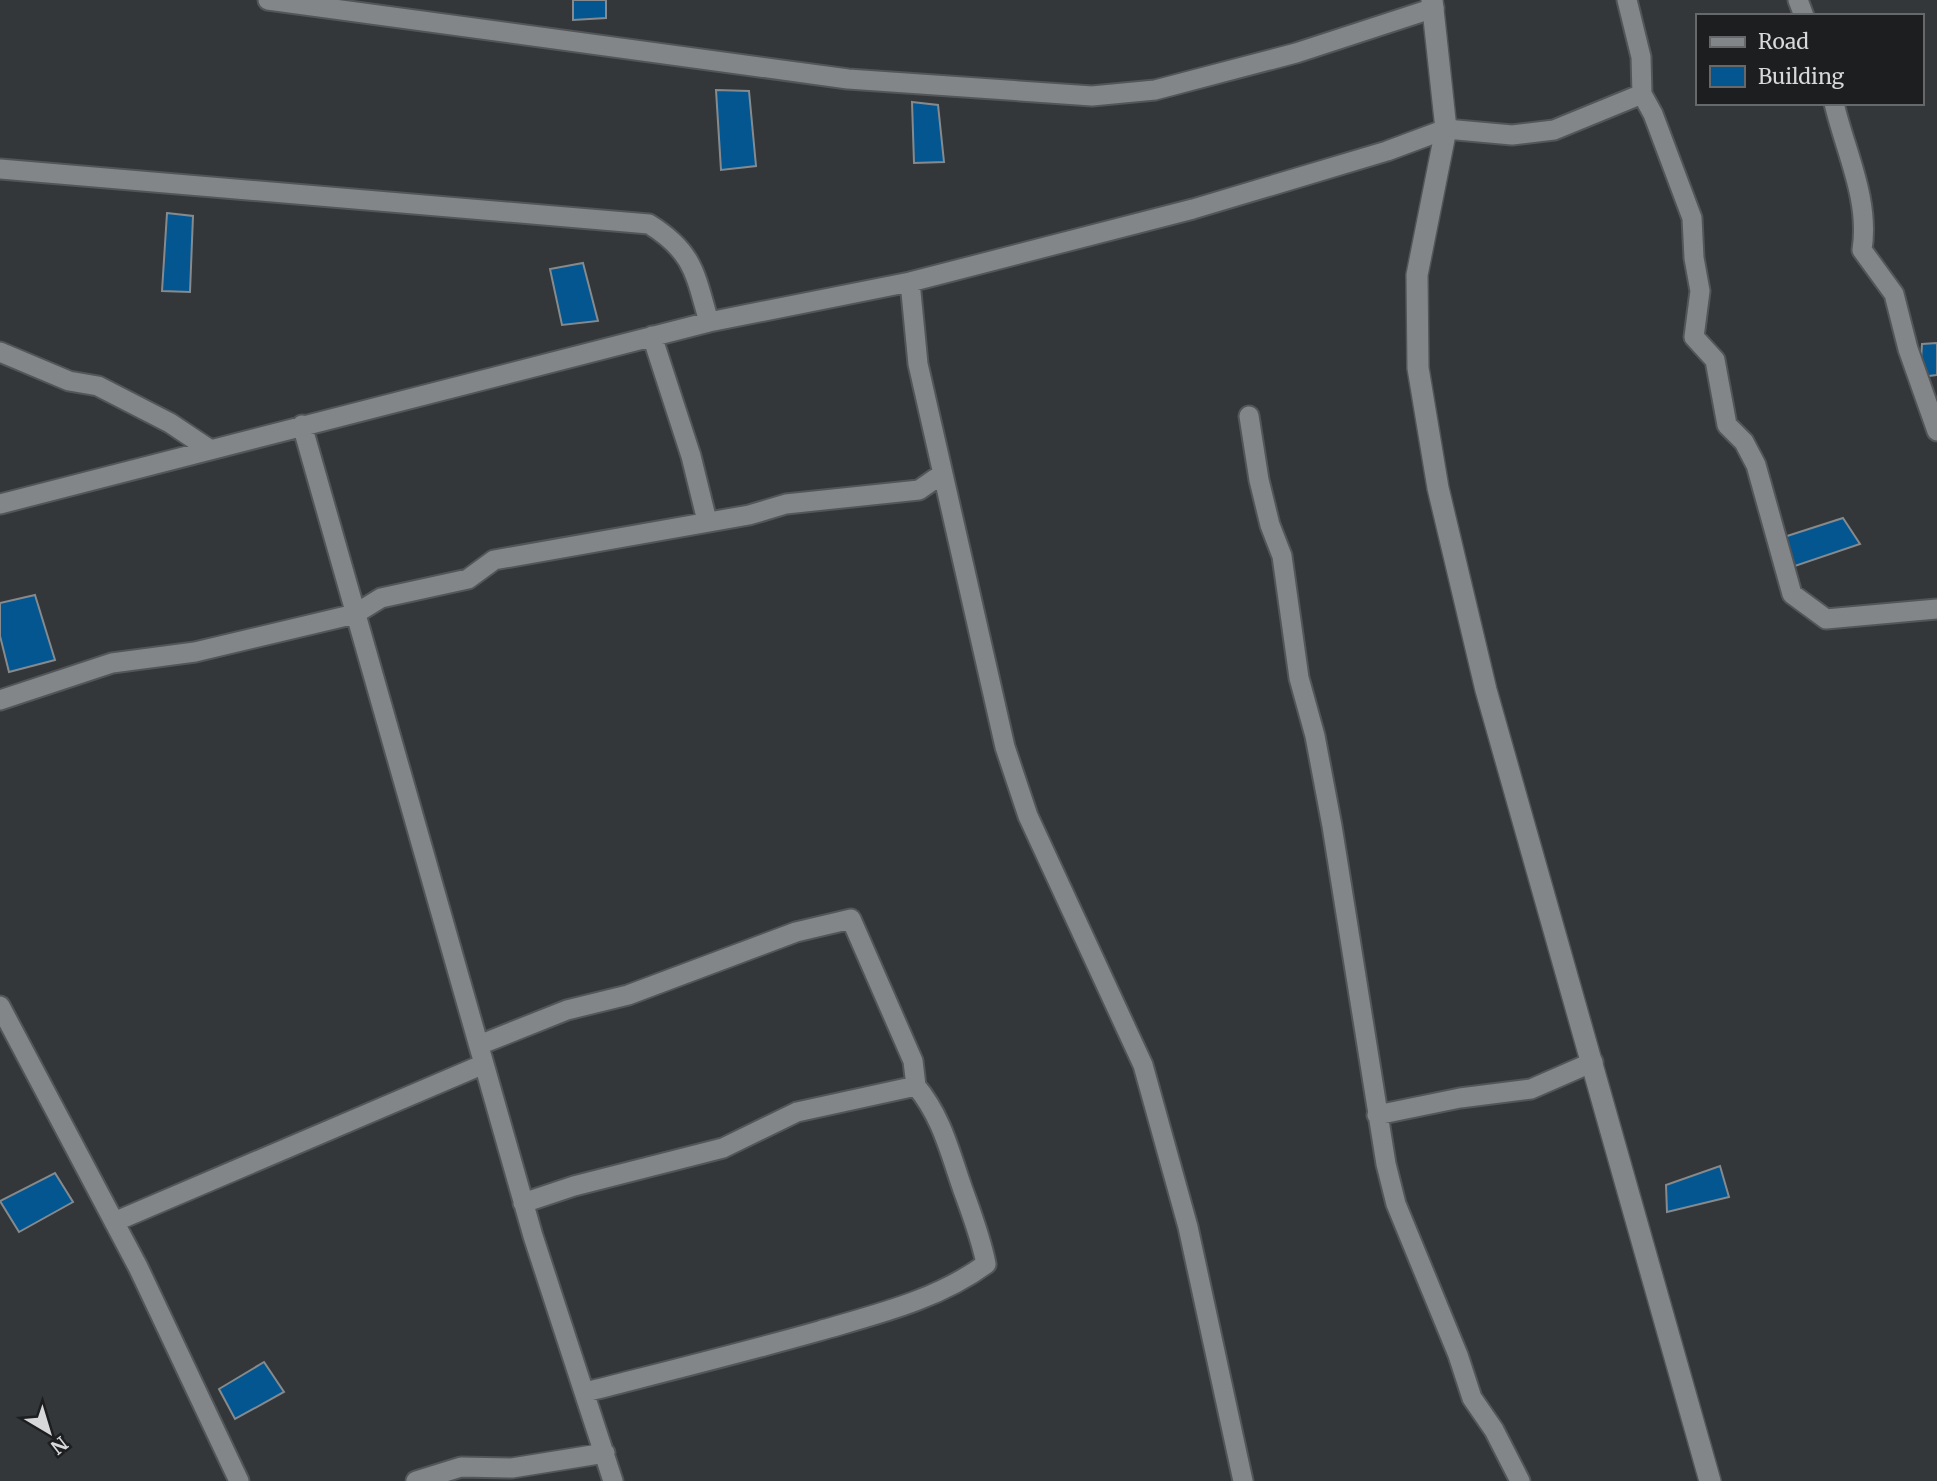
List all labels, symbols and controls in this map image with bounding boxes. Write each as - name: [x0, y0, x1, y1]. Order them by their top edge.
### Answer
- legend: [1696, 14, 1923, 105]
- text: Road: [1758, 28, 1809, 55]
- text: Building: [1758, 63, 1845, 90]
- north arrow: [14, 1397, 84, 1467]
- text: N: [46, 1431, 73, 1459]

